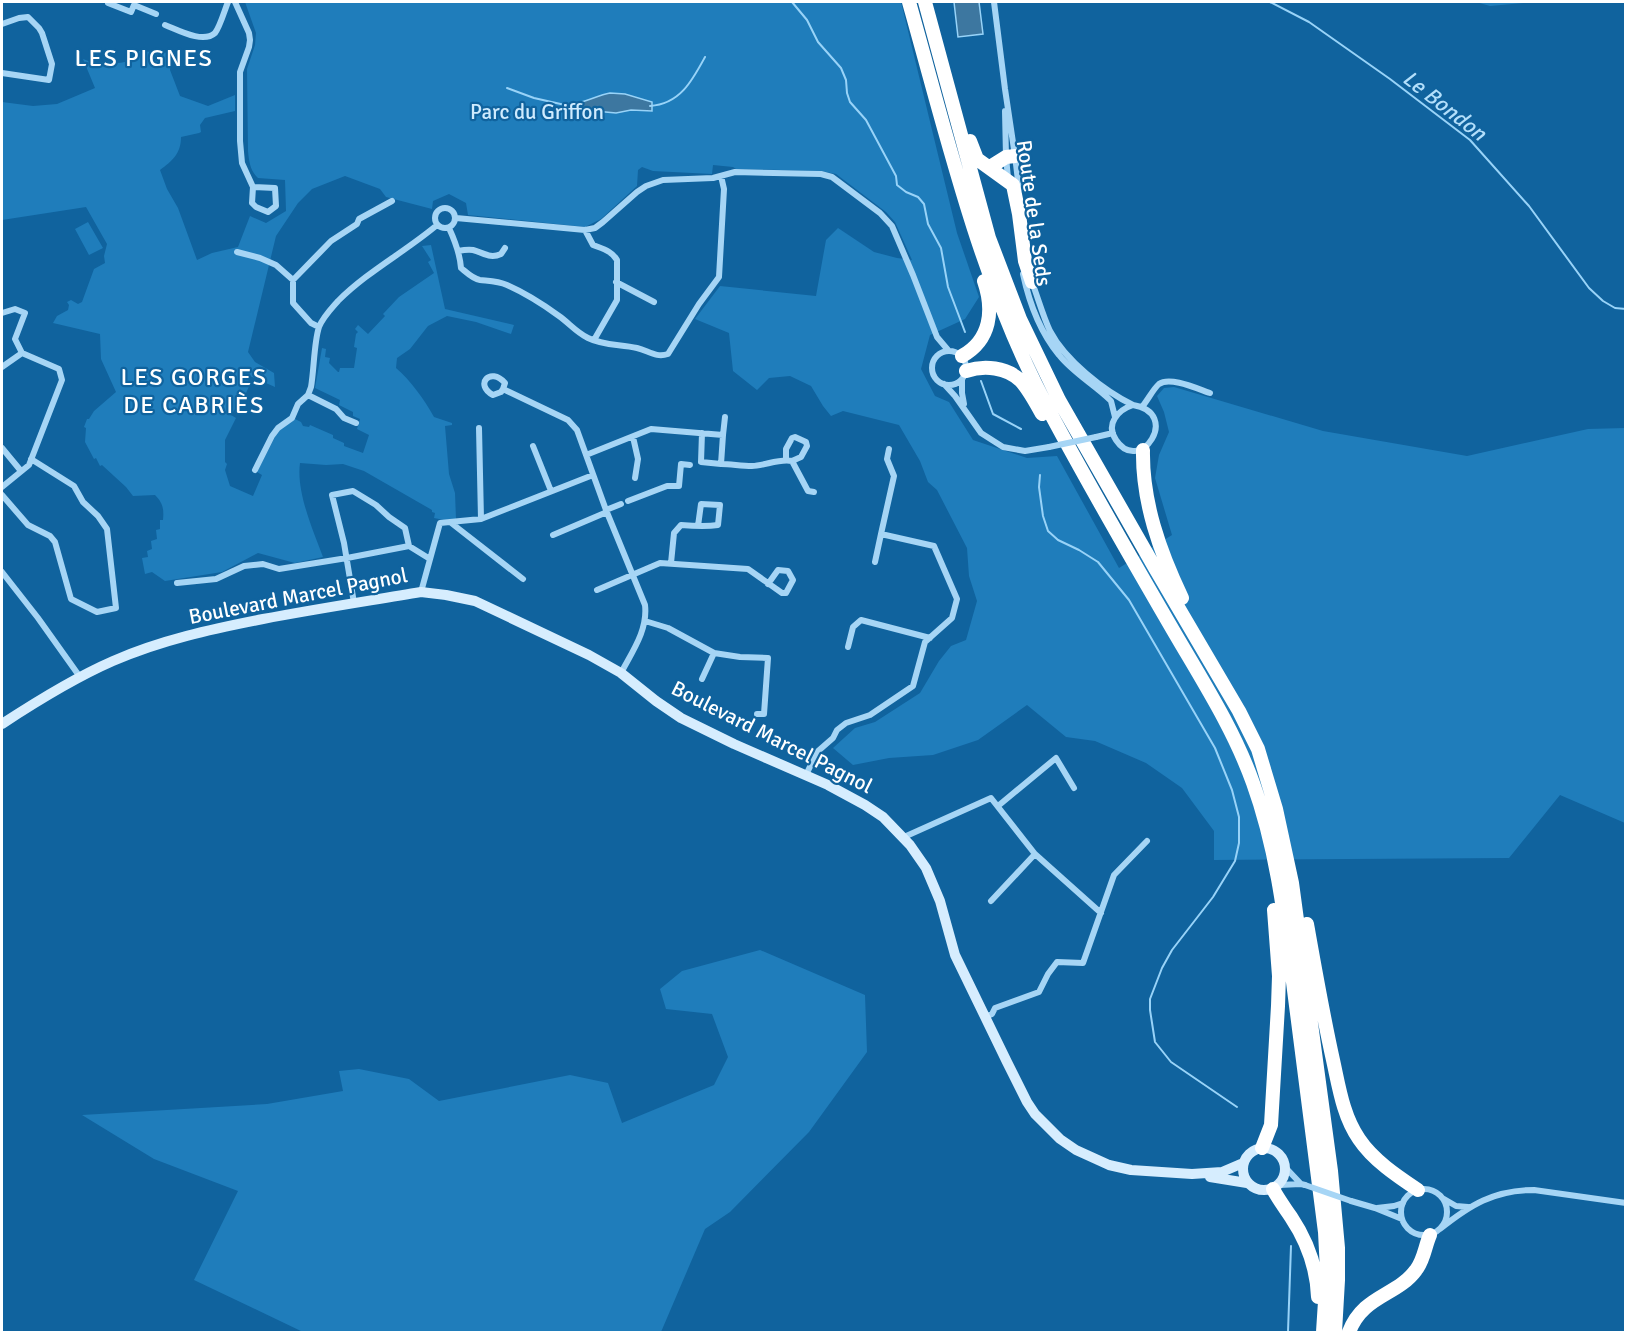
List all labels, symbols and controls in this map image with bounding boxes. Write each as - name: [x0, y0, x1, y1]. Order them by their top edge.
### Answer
- district label: LES PIGNES: [75, 43, 213, 73]
- water label: Le Bondon: [1398, 64, 1493, 147]
- park label: Parc du Griffon: [470, 99, 604, 125]
- street label: Route de la Seds: [1011, 138, 1057, 288]
- district label: LES GORGES DE CABRIÈS: [120, 362, 268, 420]
- street label: Boulevard Marcel Pagnol: [186, 562, 410, 630]
- street label: Boulevard Marcel Pagnol: [667, 675, 877, 799]

